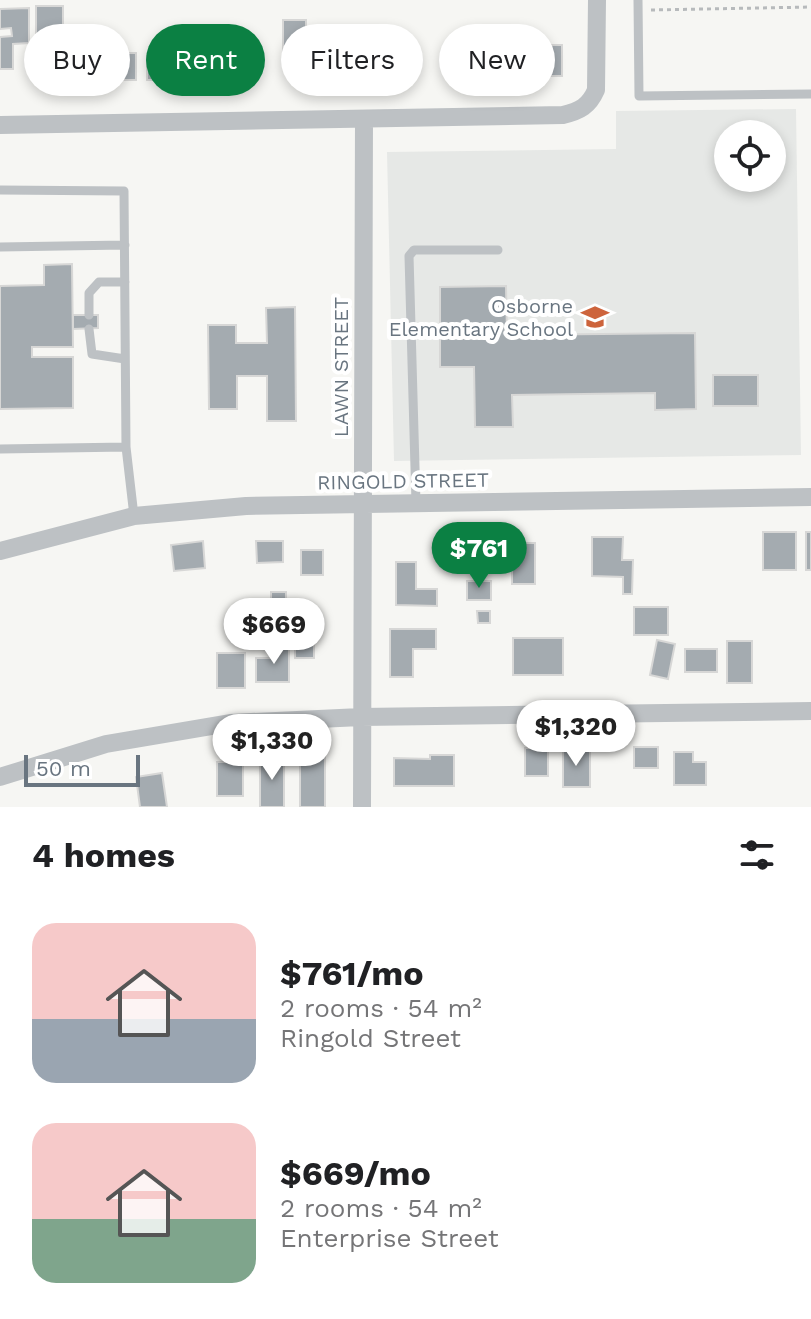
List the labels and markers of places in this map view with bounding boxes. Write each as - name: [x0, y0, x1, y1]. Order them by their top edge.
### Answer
- place label: Osborne Elementary School: [389, 294, 573, 341]
- school or university icon: Osborne Elementary School: [580, 302, 610, 332]
- pin: $761: [432, 522, 526, 590]
- pin: $669: [227, 598, 321, 666]
- pin: $1,320: [511, 700, 641, 768]
- pin: $1,330: [207, 714, 337, 782]

